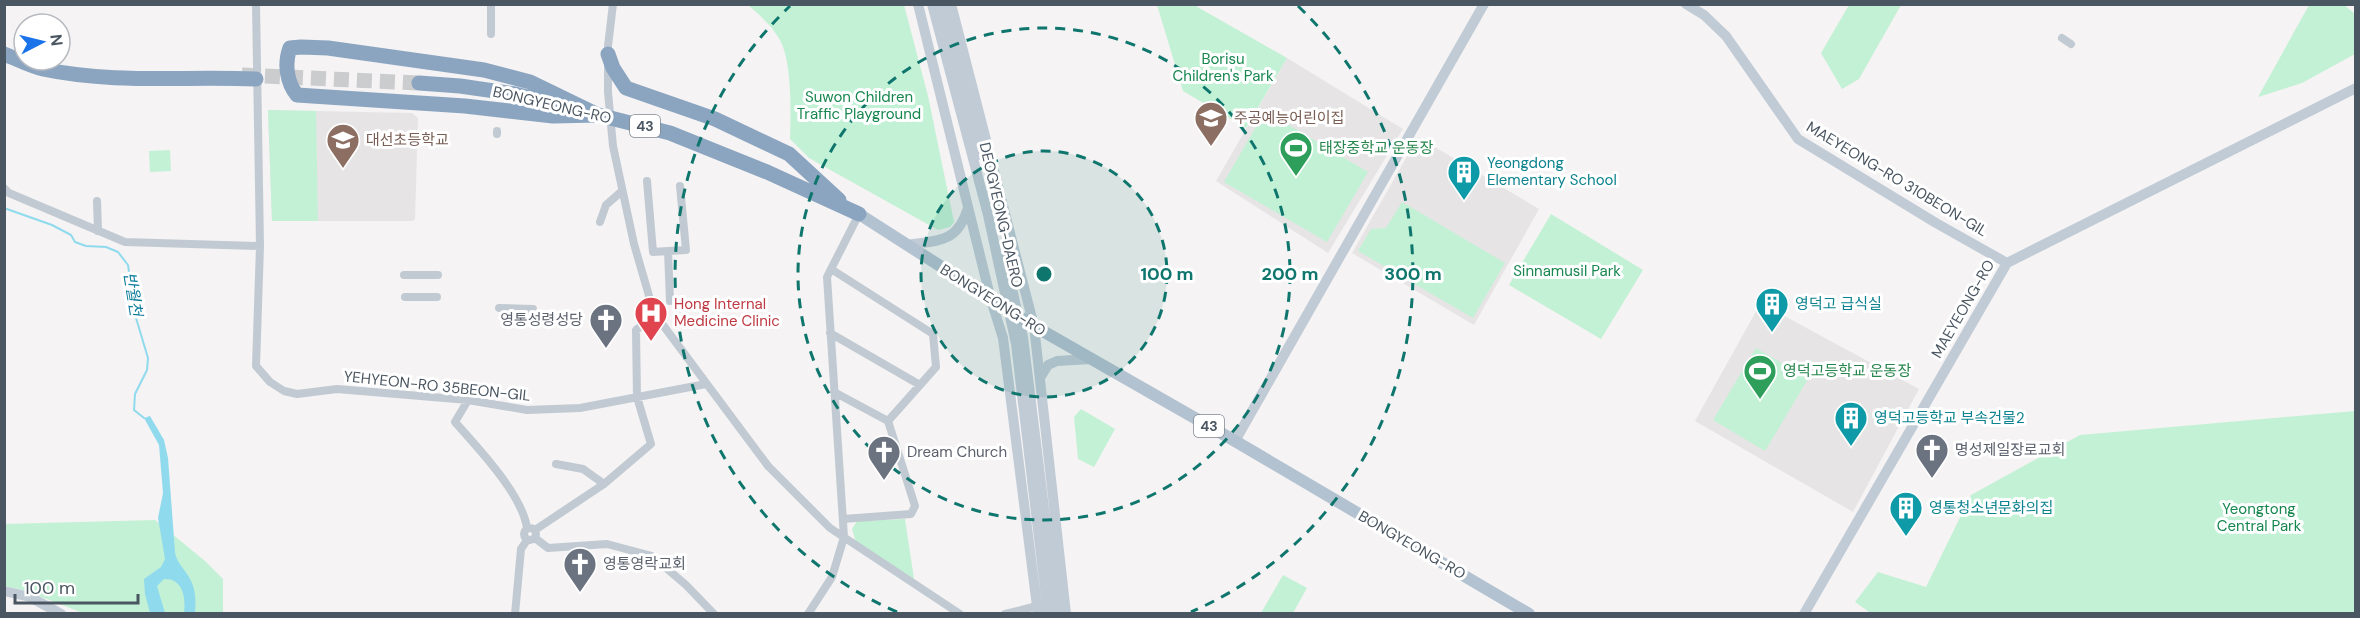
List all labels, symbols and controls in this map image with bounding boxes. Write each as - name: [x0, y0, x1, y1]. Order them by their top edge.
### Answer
- north arrow: [12, 12, 72, 72]
- text: N: [45, 33, 68, 47]
- park label: Borisu Children's Park: [1173, 49, 1274, 86]
- street label: BONGYEONG-RO: [491, 82, 613, 128]
- park label: Suwon Children Traffic Playground: [797, 87, 921, 124]
- school or university icon: 주공예능어린이집: [1193, 100, 1229, 147]
- place label: 주공예능어린이집: [1234, 108, 1344, 128]
- road number: 43: [630, 115, 660, 137]
- street label: MAEYEONG-RO 310BEON-GIL: [1803, 117, 1991, 241]
- school or university icon: 대선초등학교: [325, 122, 361, 169]
- place label: 대선초등학교: [366, 130, 449, 150]
- sports icon: 태장중학교 운동장: [1278, 130, 1314, 177]
- place label: 태장중학교 운동장: [1319, 138, 1434, 158]
- street label: DEOGYEONG-DAERO: [975, 140, 1027, 290]
- place label: Yeongdong Elementary School: [1487, 153, 1617, 190]
- building icon: Yeongdong Elementary School: [1446, 154, 1482, 201]
- street label: MAEYEONG-RO: [1927, 256, 1999, 362]
- street label: BONGYEONG-RO: [936, 259, 1050, 341]
- park label: Sinnamusil Park: [1513, 261, 1621, 281]
- text: 100 m: [1140, 262, 1194, 286]
- text: 200 m: [1262, 262, 1318, 286]
- text: 300 m: [1384, 262, 1442, 286]
- centre of rings: [1034, 264, 1054, 284]
- water label: 반월천: [119, 271, 147, 320]
- building icon: 영덕고 급식실: [1754, 286, 1790, 333]
- place label: Hong Internal Medicine Clinic: [674, 294, 780, 331]
- place label: 영덕고 급식실: [1795, 294, 1882, 314]
- hospital icon: Hong Internal Medicine Clinic: [633, 295, 669, 342]
- church icon: 영통성령성당: [588, 302, 624, 349]
- place label: 영통성령성당: [500, 310, 583, 330]
- sports icon: 영덕고등학교 운동장: [1742, 353, 1778, 400]
- place label: 영덕고등학교 운동장: [1783, 361, 1911, 381]
- street label: YEHYEON-RO 35BEON-GIL: [343, 366, 531, 406]
- building icon: 영덕고등학교 부속건물2: [1833, 400, 1869, 447]
- place label: 영덕고등학교 부속건물2: [1874, 408, 2025, 428]
- road number: 43: [1194, 415, 1224, 437]
- church icon: 명성제일장로교회: [1914, 432, 1950, 479]
- church icon: Dream Church: [866, 434, 902, 481]
- place label: 명성제일장로교회: [1955, 440, 2065, 460]
- place label: Dream Church: [907, 442, 1007, 462]
- building icon: 영통청소년문화의집: [1888, 490, 1924, 537]
- place label: 영통청소년문화의집: [1929, 498, 2053, 518]
- park label: Yeongtong Central Park: [2217, 499, 2302, 536]
- street label: BONGYEONG-RO: [1355, 506, 1469, 584]
- church icon: 영통영락교회: [562, 546, 598, 593]
- place label: 영통영락교회: [603, 554, 686, 574]
- scale bar: [15, 567, 138, 605]
- text: 100 m: [24, 576, 75, 600]

